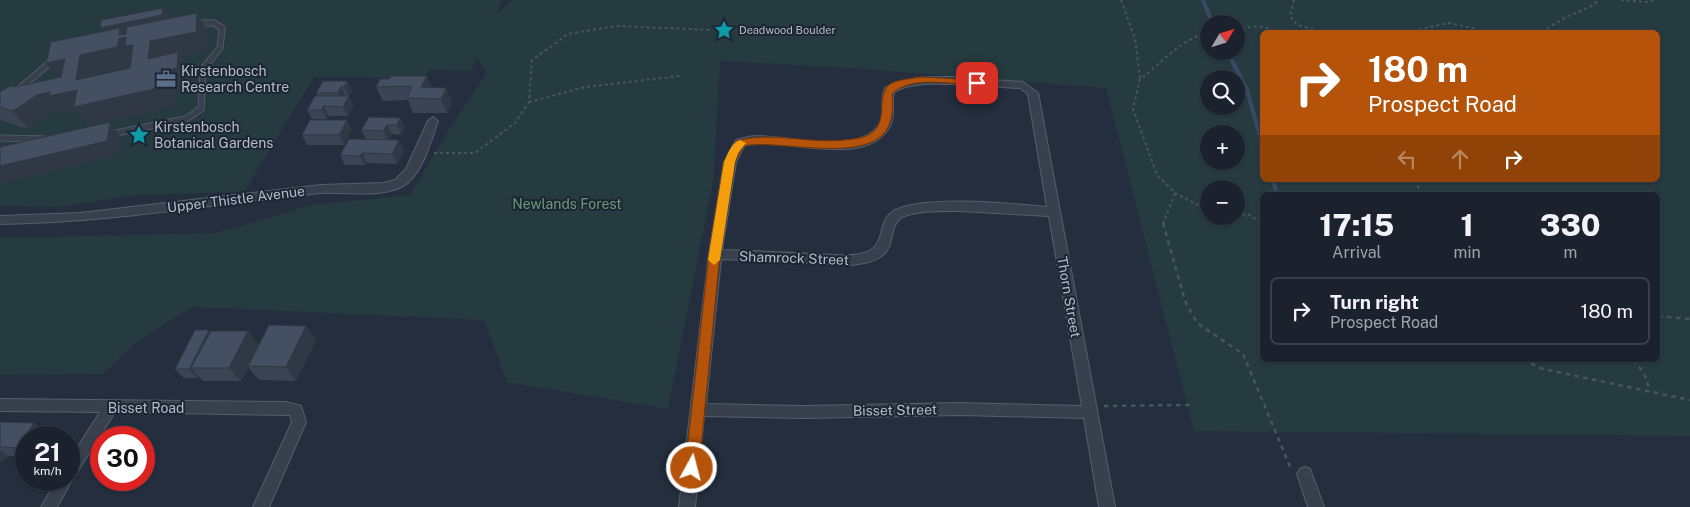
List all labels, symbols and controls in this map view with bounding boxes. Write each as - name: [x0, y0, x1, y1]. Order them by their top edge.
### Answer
- north arrow: [1200, 15, 1245, 60]
- map controls: [1200, 15, 1245, 225]
- place icon: Deadwood Boulder: [713, 19, 735, 41]
- place label: Deadwood Boulder: [739, 24, 836, 36]
- text: 180 m: [1368, 49, 1468, 90]
- icon: right: [1285, 50, 1350, 115]
- pin: [956, 62, 998, 104]
- place label: Kirstenbosch Research Centre: [181, 63, 289, 95]
- office icon: Kirstenbosch Research Centre: [155, 68, 177, 90]
- icon: arrive: [963, 69, 991, 97]
- button: search: [1200, 70, 1245, 115]
- text: Prospect Road: [1368, 91, 1517, 117]
- place label: Kirstenbosch Botanical Gardens: [154, 119, 273, 151]
- place icon: Kirstenbosch Botanical Gardens: [128, 124, 150, 146]
- button: +: [1200, 125, 1245, 170]
- icon: left: [1393, 145, 1421, 173]
- icon: ahead: [1446, 145, 1474, 173]
- icon: right: [1499, 145, 1527, 173]
- button: −: [1200, 180, 1245, 225]
- street label: Upper Thistle Avenue: [166, 183, 306, 215]
- park label: Newlands Forest: [512, 196, 622, 212]
- text: 17:15: [1319, 207, 1394, 243]
- text: 1: [1461, 207, 1474, 243]
- text: 330: [1540, 207, 1601, 243]
- text: Arrival: [1332, 243, 1381, 262]
- text: min: [1454, 243, 1481, 262]
- text: m: [1563, 243, 1577, 262]
- street label: Shamrock Street: [739, 248, 849, 268]
- street label: Thorn Street: [1054, 255, 1084, 339]
- text: Turn right: [1330, 291, 1419, 313]
- icon: right: [1287, 297, 1315, 325]
- text: 180 m: [1580, 300, 1633, 322]
- text: Prospect Road: [1330, 313, 1438, 332]
- street label: Bisset Road: [108, 400, 184, 416]
- street label: Bisset Street: [853, 401, 937, 419]
- speed limit sign: 30: [90, 426, 155, 491]
- text: 21: [34, 437, 61, 467]
- position arrow: [665, 441, 717, 493]
- text: km/h: [33, 464, 62, 478]

